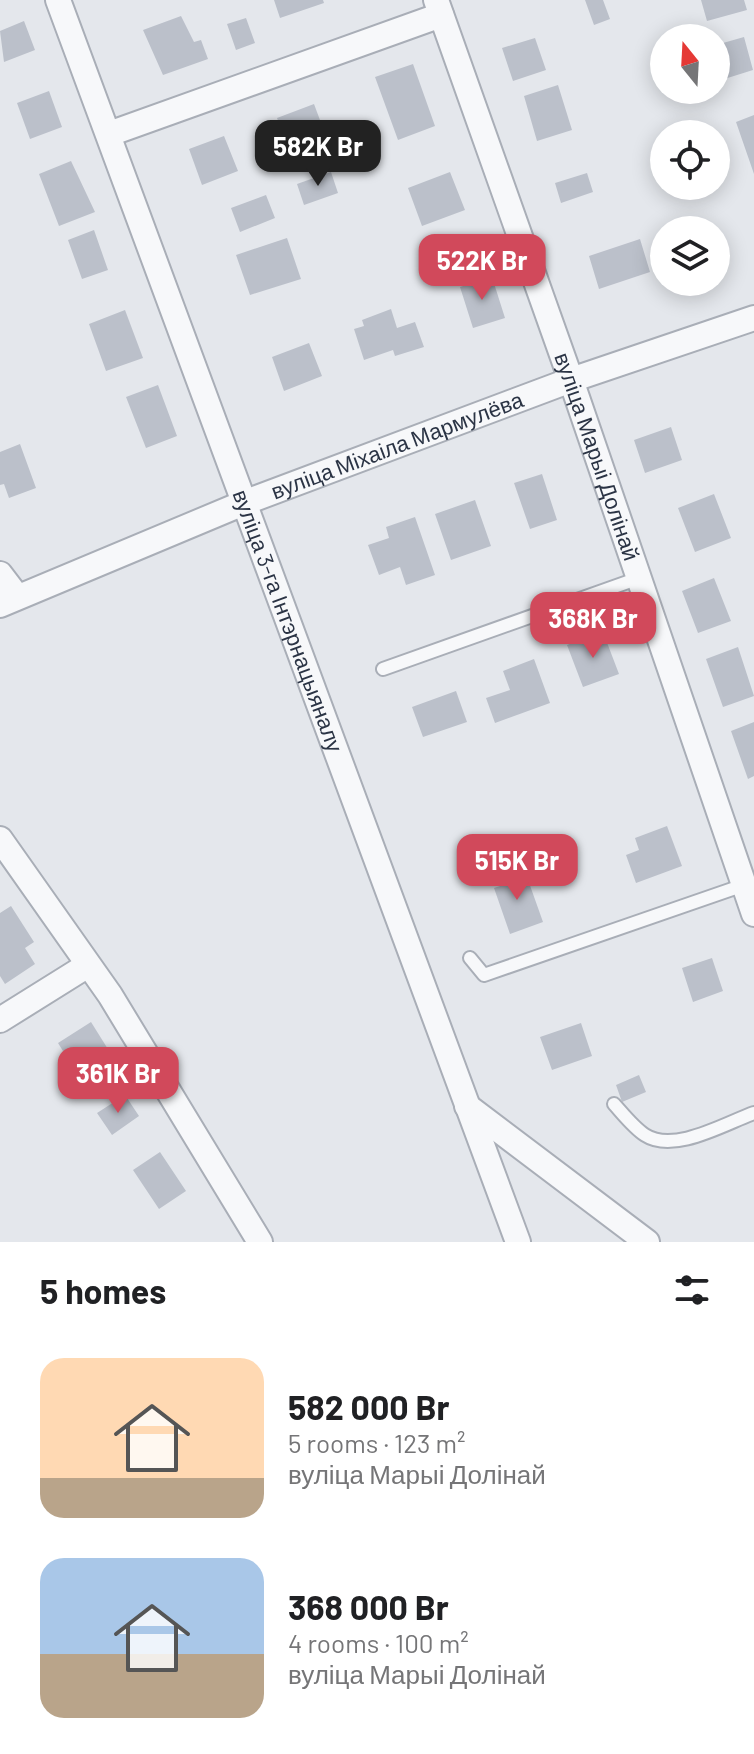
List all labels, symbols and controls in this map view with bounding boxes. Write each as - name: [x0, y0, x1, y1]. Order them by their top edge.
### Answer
- north arrow: [650, 24, 730, 104]
- map controls: [650, 24, 730, 296]
- pin: 582K Br: [244, 120, 392, 188]
- button: locate: [650, 120, 730, 200]
- text: 582K Br: [273, 130, 363, 161]
- button: layers: [650, 216, 730, 296]
- pin: 522K Br: [408, 234, 556, 302]
- text: 522K Br: [437, 244, 527, 275]
- street label: вуліца Марыі Долінай: [550, 349, 646, 564]
- street label: вуліца Міхаіла Мармулёва: [267, 385, 527, 503]
- street label: вуліца 3-га Інтэрнацыяналу: [228, 486, 349, 756]
- pin: 368K Br: [519, 592, 667, 660]
- text: 368K Br: [548, 602, 638, 633]
- pin: 515K Br: [443, 834, 591, 902]
- text: 515K Br: [475, 844, 559, 875]
- pin: 361K Br: [44, 1047, 192, 1115]
- text: 361K Br: [76, 1057, 160, 1088]
- icon: filters: [670, 1268, 714, 1312]
- text: 5 homes: [40, 1270, 166, 1311]
- text: 582 000 Br: [288, 1386, 450, 1427]
- icon: home: [104, 1390, 200, 1486]
- text: 5 rooms · 123 m²: [288, 1427, 466, 1458]
- text: вуліца Марыі Долінай: [288, 1458, 546, 1489]
- text: 368 000 Br: [288, 1586, 449, 1627]
- icon: home: [104, 1590, 200, 1686]
- text: 4 rooms · 100 m²: [288, 1627, 469, 1658]
- text: вуліца Марыі Долінай: [288, 1658, 546, 1689]

